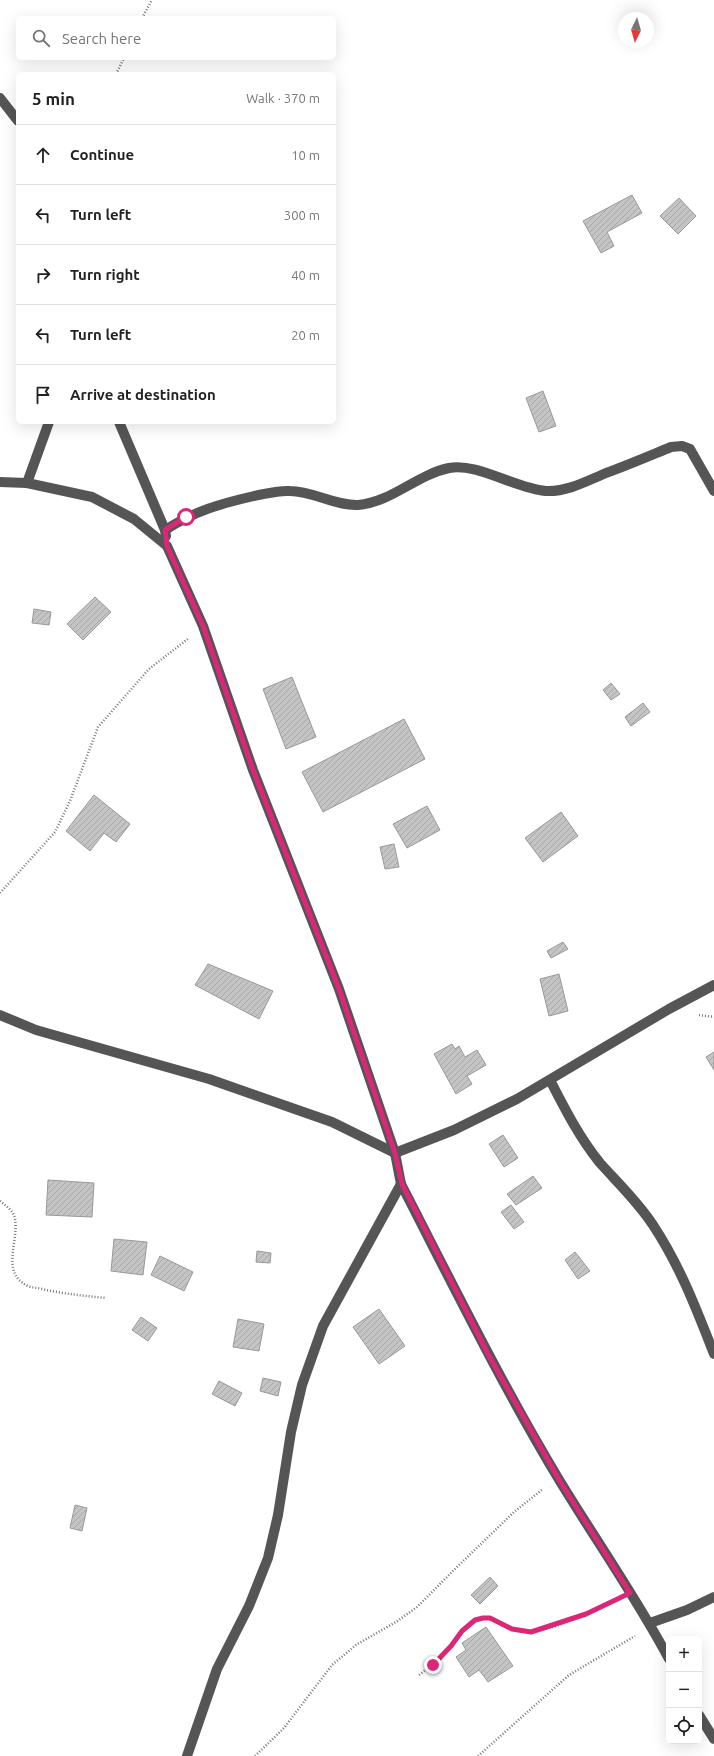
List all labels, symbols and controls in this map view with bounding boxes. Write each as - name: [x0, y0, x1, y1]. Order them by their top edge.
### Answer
- north arrow: [618, 12, 654, 48]
- search box: [16, 16, 336, 60]
- icon: search: [30, 27, 52, 49]
- text: Search here: [62, 30, 141, 47]
- text: 5 min: [32, 89, 75, 108]
- text: Walk · 370 m: [246, 91, 320, 105]
- icon: ahead: [32, 144, 54, 166]
- text: Continue: [70, 146, 134, 163]
- text: 10 m: [291, 148, 320, 162]
- icon: left: [32, 204, 54, 226]
- text: Turn left: [70, 206, 131, 223]
- text: 300 m: [284, 208, 320, 222]
- icon: right: [32, 264, 54, 286]
- text: Turn right: [70, 266, 140, 283]
- text: 40 m: [291, 268, 320, 282]
- icon: left: [32, 324, 54, 346]
- text: Turn left: [70, 326, 131, 343]
- text: 20 m: [291, 328, 320, 342]
- icon: arrive: [32, 384, 54, 406]
- text: Arrive at destination: [70, 386, 216, 403]
- route start: [177, 508, 195, 526]
- map controls: [666, 1636, 702, 1744]
- button: +: [666, 1636, 702, 1672]
- route end: [424, 1656, 442, 1674]
- button: −: [666, 1672, 702, 1708]
- button: locate: [666, 1708, 702, 1744]

